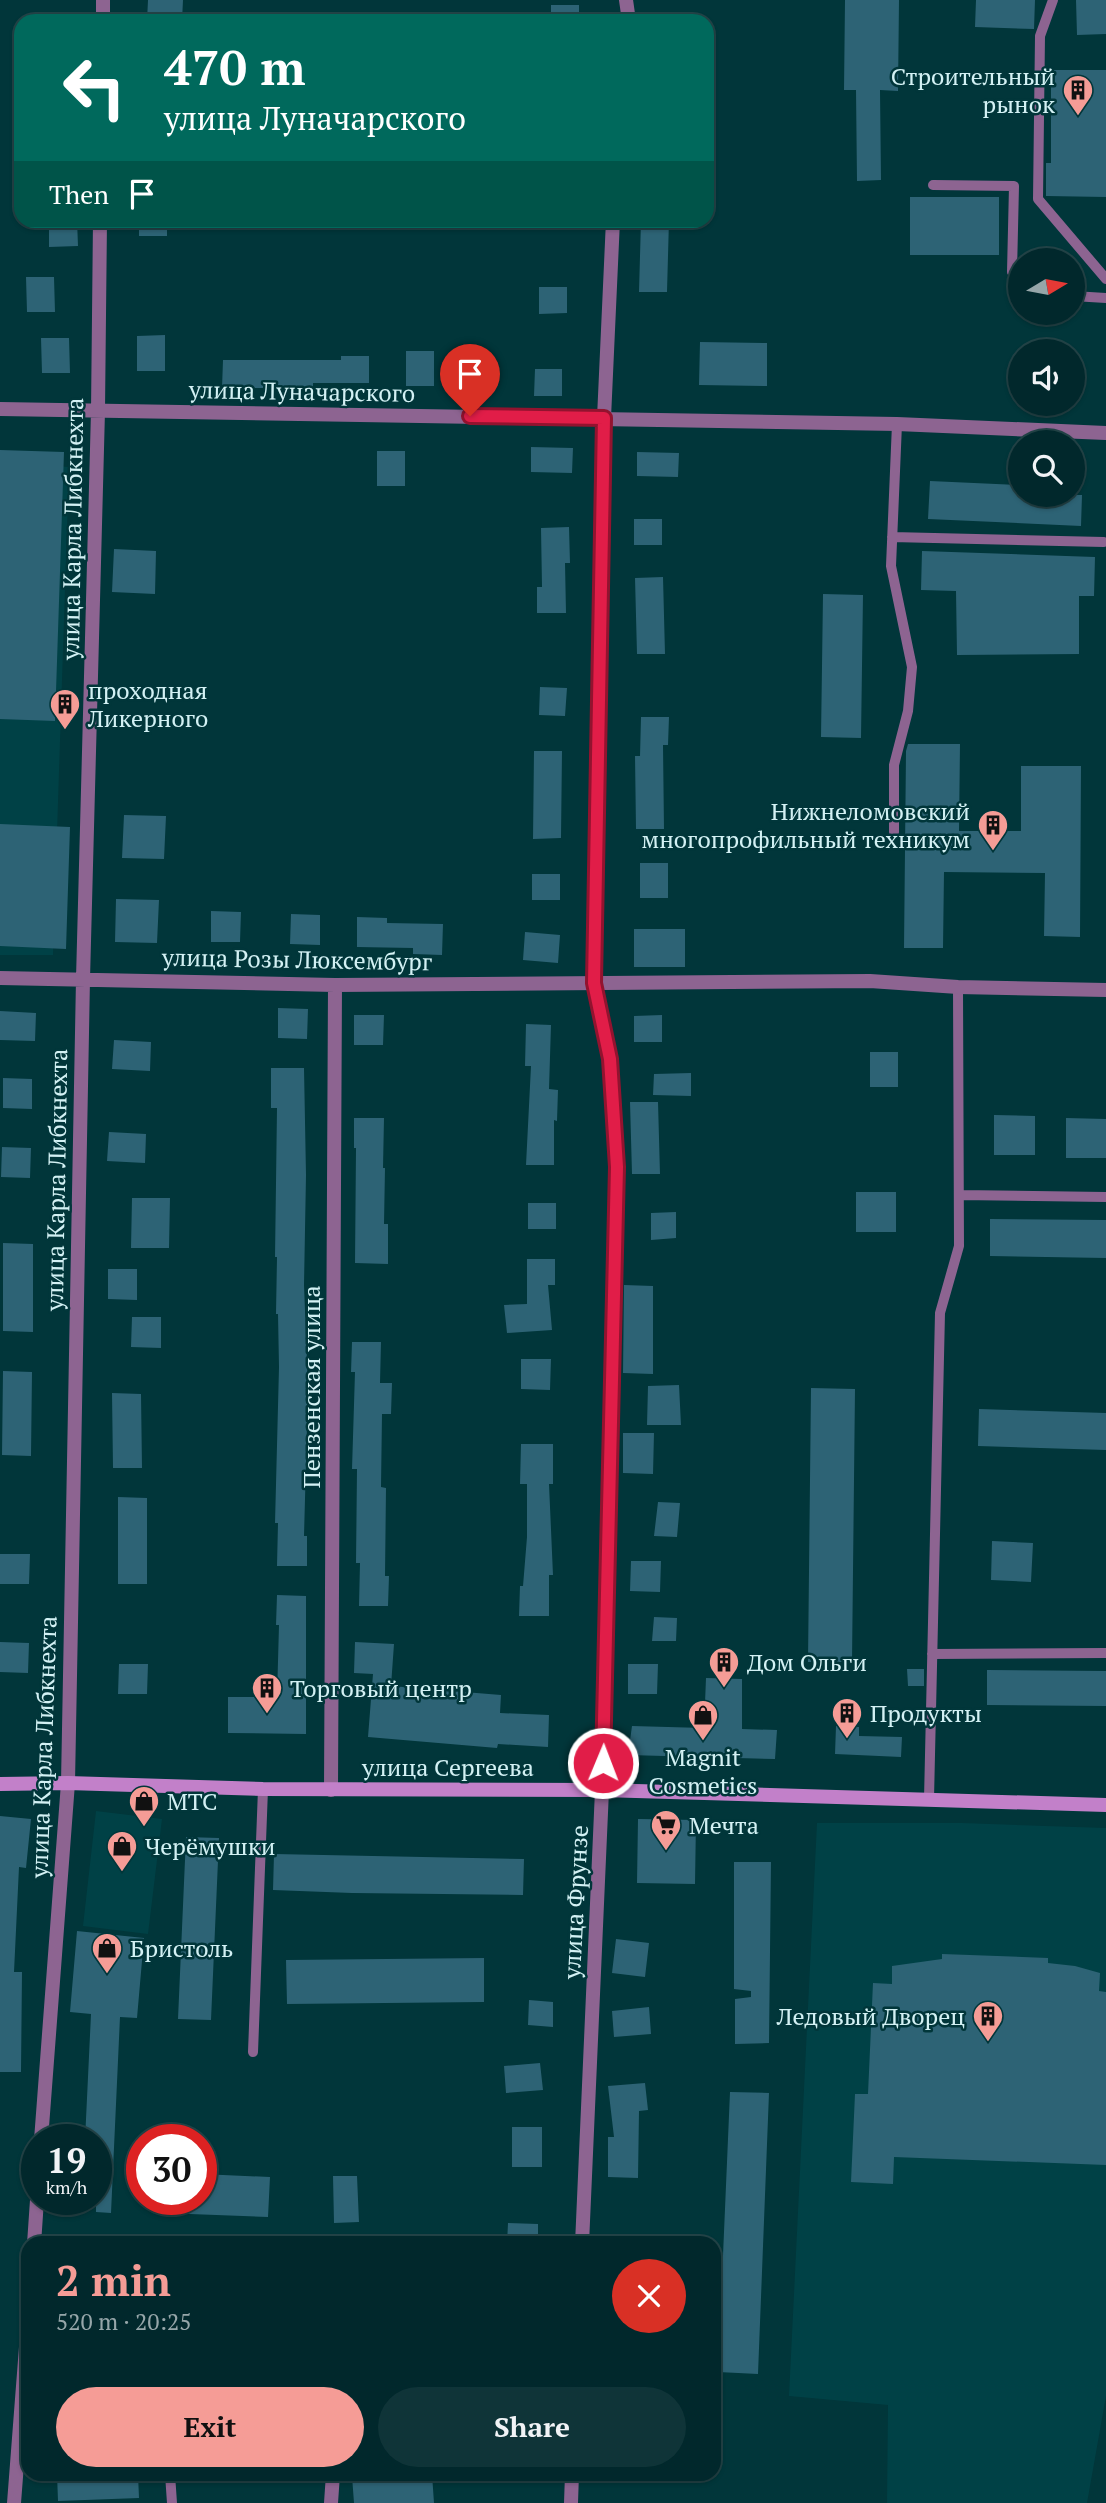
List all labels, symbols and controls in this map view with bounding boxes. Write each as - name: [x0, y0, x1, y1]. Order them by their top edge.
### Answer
- text: 470 m: [164, 34, 306, 99]
- icon: left: [49, 42, 140, 133]
- place label: Строительный рынок: [891, 60, 1055, 120]
- building icon: Строительный рынок: [1061, 73, 1095, 117]
- text: улица Луначарского: [164, 97, 466, 139]
- icon: arrive: [123, 175, 161, 213]
- text: Then: [49, 177, 109, 211]
- north arrow: [1008, 248, 1085, 326]
- map controls: [1008, 248, 1085, 507]
- button: sound: [1008, 339, 1085, 416]
- pin: [440, 344, 500, 416]
- icon: arrive: [451, 355, 489, 393]
- street label: улица Луначарского: [188, 373, 415, 409]
- street label: улица Карла Либкнехта: [54, 398, 90, 661]
- button: search: [1008, 430, 1085, 507]
- place label: проходная Ликерного: [87, 674, 208, 734]
- building icon: проходная Ликерного: [48, 687, 82, 731]
- place label: Нижнеломовский многопрофильный техникум: [642, 795, 970, 855]
- building icon: Нижнеломовский многопрофильный техникум: [976, 808, 1010, 852]
- street label: улица Розы Люксембург: [161, 941, 432, 977]
- street label: улица Карла Либкнехта: [38, 1049, 74, 1312]
- street label: Пензенская улица: [295, 1285, 327, 1489]
- street label: улица Карла Либкнехта: [22, 1615, 64, 1880]
- building icon: Дом Ольги: [707, 1645, 741, 1689]
- place label: Дом Ольги: [747, 1646, 867, 1678]
- building icon: Торговый центр: [250, 1671, 284, 1715]
- place label: Торговый центр: [290, 1672, 472, 1704]
- building icon: Продукты: [830, 1696, 864, 1740]
- place label: Продукты: [870, 1697, 982, 1729]
- shop icon: Magnit Cosmetics: [686, 1698, 720, 1742]
- position arrow: [566, 1726, 640, 1800]
- place label: Magnit Cosmetics: [648, 1741, 758, 1801]
- street label: улица Сергеева: [361, 1751, 534, 1783]
- shop icon: МТС: [127, 1784, 161, 1828]
- place label: МТС: [167, 1785, 218, 1817]
- supermarket icon: Мечта: [649, 1808, 683, 1852]
- place label: Мечта: [689, 1809, 759, 1841]
- street label: улица Фрунзе: [555, 1824, 595, 1981]
- shop icon: Черёмушки: [105, 1829, 139, 1873]
- place label: Черёмушки: [145, 1830, 275, 1862]
- shop icon: Бристоль: [90, 1931, 124, 1975]
- place label: Бристоль: [130, 1932, 233, 1964]
- building icon: Ледовый Дворец: [971, 1999, 1005, 2043]
- place label: Ледовый Дворец: [776, 2000, 965, 2032]
- speed limit sign: 30: [126, 2124, 217, 2215]
- text: 19: [47, 2137, 86, 2183]
- text: km/h: [46, 2175, 87, 2199]
- text: 2 min: [56, 2252, 171, 2308]
- button: close: [612, 2259, 686, 2333]
- text: 520 m · 20:25: [56, 2306, 191, 2337]
- button: Exit: [56, 2387, 364, 2467]
- button: Share: [378, 2387, 686, 2467]

